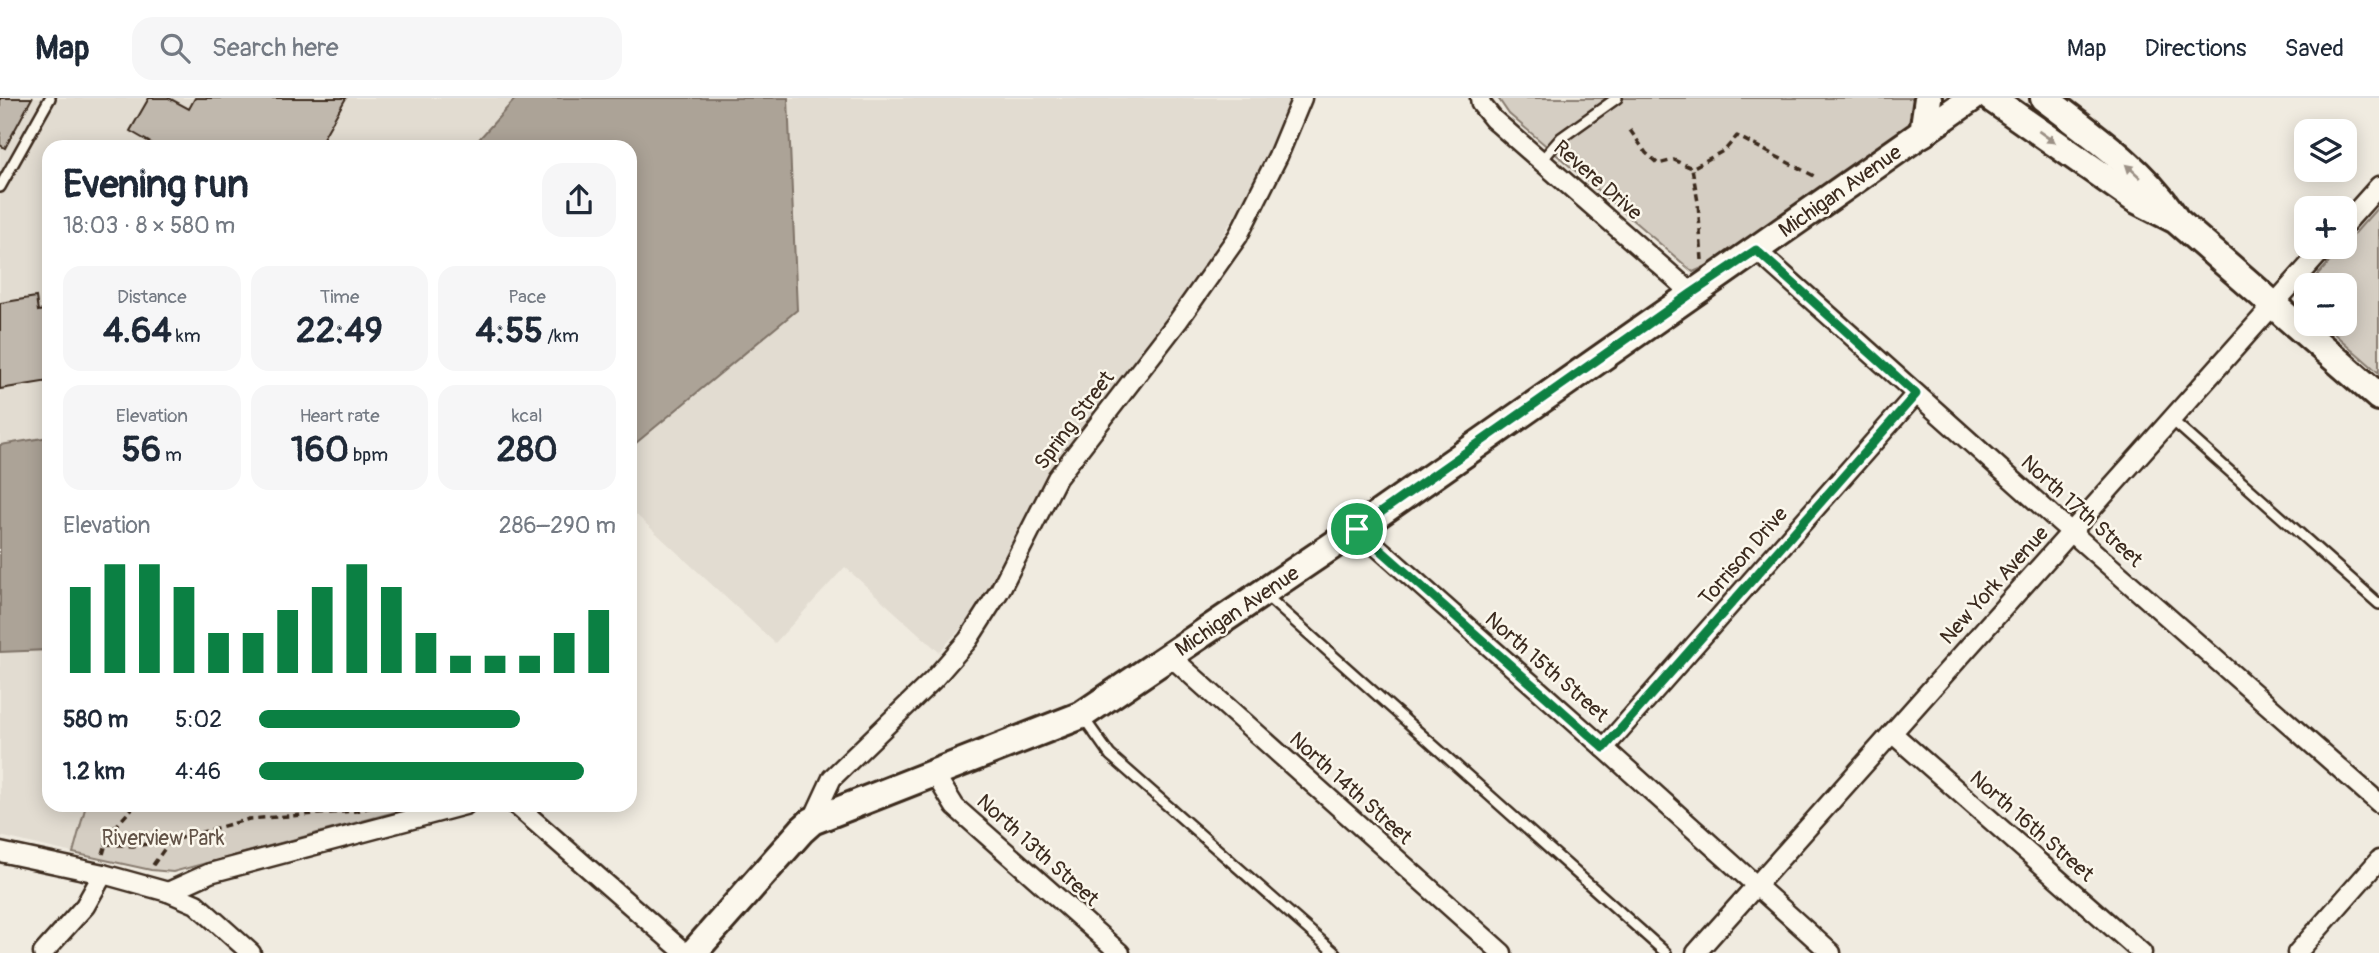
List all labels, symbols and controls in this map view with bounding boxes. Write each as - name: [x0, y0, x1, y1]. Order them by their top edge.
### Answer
- search box: [132, 17, 622, 80]
- text: Map: [35, 28, 90, 69]
- icon: search: [156, 29, 194, 67]
- text: Search here: [212, 32, 339, 64]
- text: Map: [2067, 34, 2107, 63]
- text: Directions: [2145, 34, 2246, 63]
- text: Saved: [2284, 34, 2344, 63]
- map controls: [2294, 119, 2357, 336]
- button: layers: [2294, 119, 2357, 182]
- one-way arrow: [2038, 130, 2056, 144]
- street label: Revere Drive: [1548, 134, 1648, 227]
- street label: Michigan Avenue: [1774, 139, 1908, 244]
- text: Evening run: [63, 161, 249, 209]
- button: share: [542, 163, 616, 237]
- one-way arrow: [2125, 163, 2142, 179]
- button: +: [2294, 196, 2357, 259]
- text: 18:03 · 8 × 580 m: [63, 211, 235, 240]
- button: −: [2294, 273, 2357, 336]
- text: Distance: [117, 285, 187, 309]
- text: Time: [320, 285, 359, 309]
- text: Pace: [508, 285, 546, 309]
- text: 4.64: [103, 309, 172, 353]
- text: 22:49: [296, 309, 383, 353]
- text: 4:55: [475, 309, 543, 353]
- text: km: [172, 324, 201, 348]
- text: /km: [543, 324, 579, 348]
- street label: Spring Street: [1028, 365, 1121, 475]
- text: Elevation: [116, 404, 188, 428]
- text: Heart rate: [299, 404, 380, 428]
- text: kcal: [512, 404, 543, 428]
- text: 56: [122, 428, 161, 472]
- text: 160: [291, 428, 349, 472]
- text: 280: [497, 428, 558, 472]
- text: m: [161, 443, 182, 467]
- text: bpm: [349, 443, 388, 467]
- street label: North 17th Street: [2015, 449, 2149, 574]
- pin: [1327, 499, 1387, 559]
- street label: Torrison Drive: [1693, 501, 1794, 611]
- icon: arrive: [1338, 510, 1376, 548]
- text: Elevation: [63, 511, 151, 540]
- text: 286–290 m: [499, 511, 616, 540]
- street label: New York Avenue: [1934, 520, 2055, 650]
- street label: Michigan Avenue: [1170, 560, 1305, 663]
- street label: North 15th Street: [1479, 606, 1615, 729]
- text: 580 m: [63, 705, 128, 734]
- text: 5:02: [175, 705, 222, 734]
- street label: North 14th Street: [1284, 726, 1418, 851]
- text: 1.2 km: [63, 757, 125, 786]
- text: 4:46: [175, 757, 221, 786]
- street label: North 16th Street: [1964, 765, 2100, 888]
- street label: North 13th Street: [971, 788, 1105, 913]
- park label: Riverview Park: [102, 825, 225, 852]

